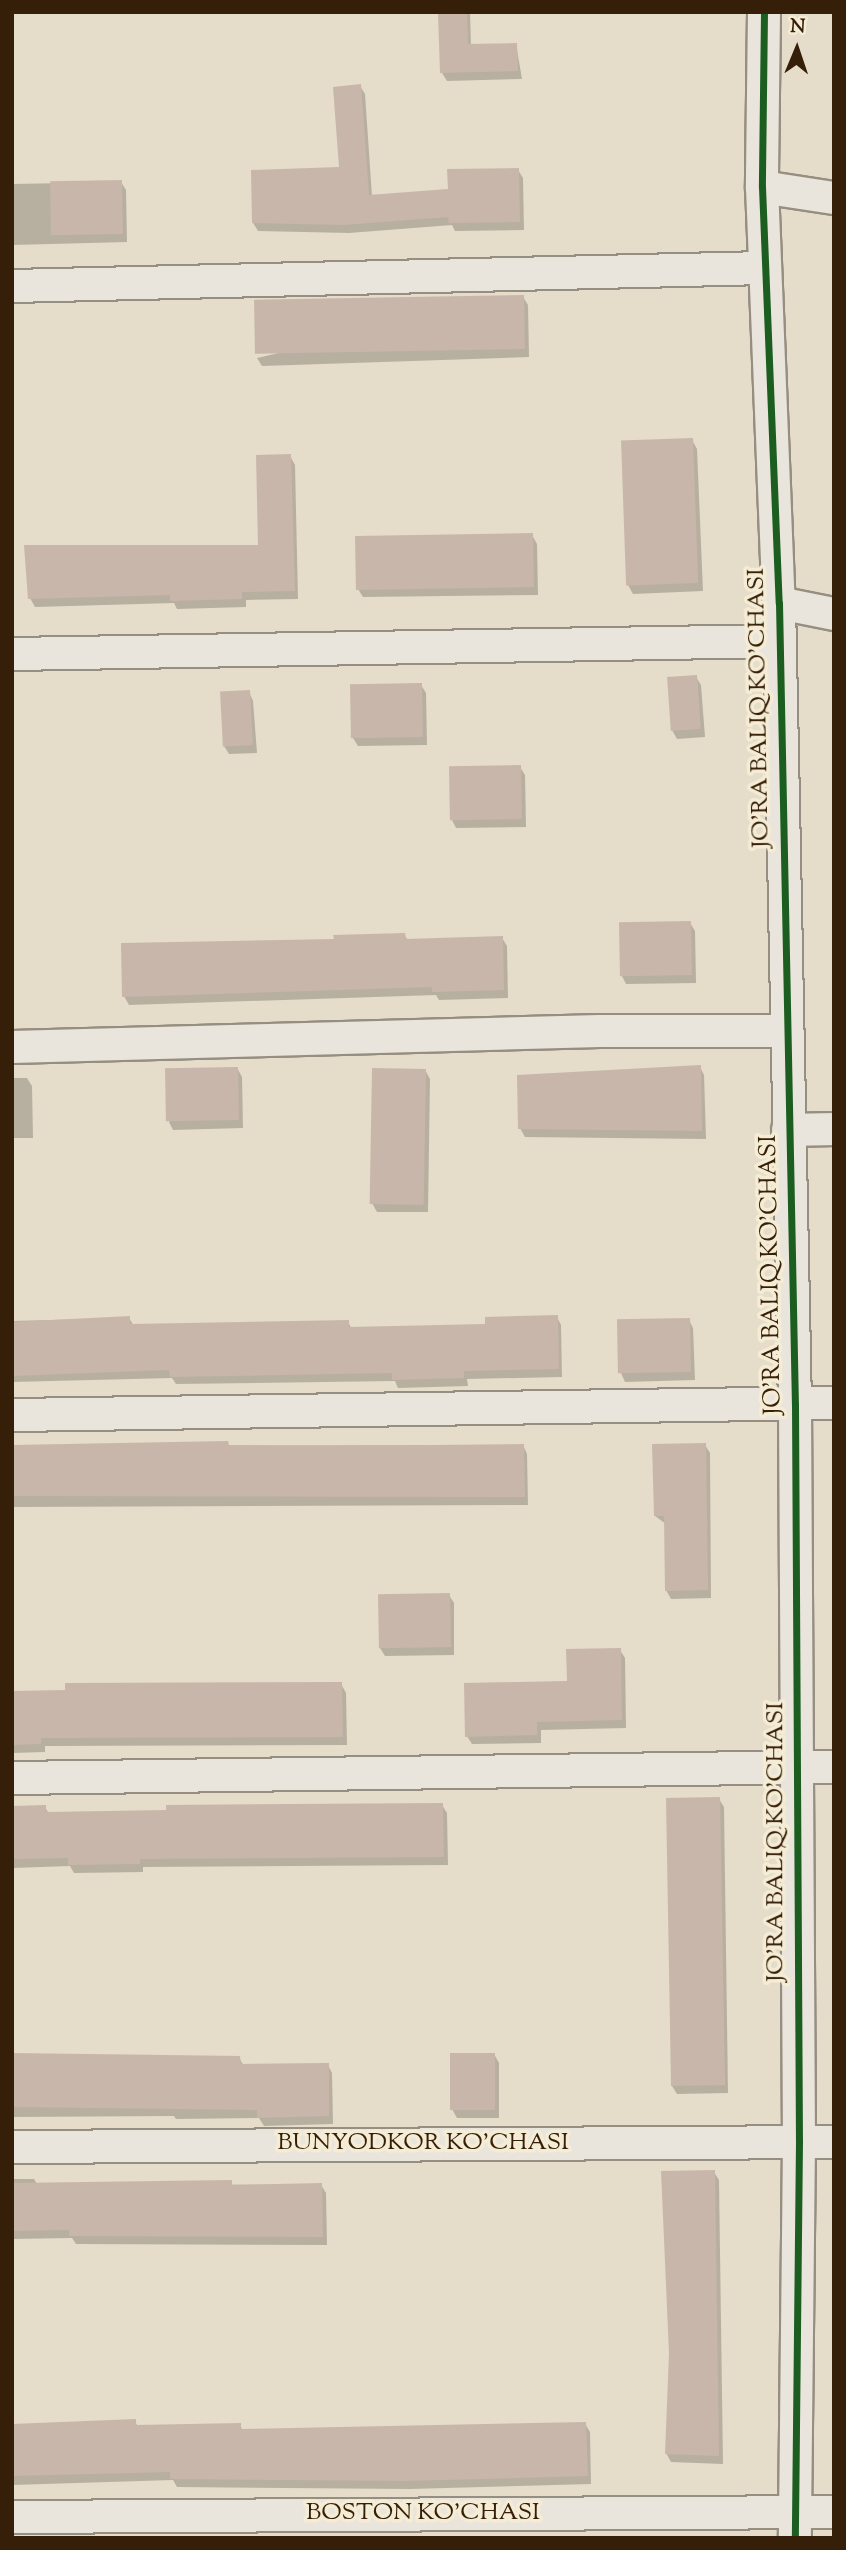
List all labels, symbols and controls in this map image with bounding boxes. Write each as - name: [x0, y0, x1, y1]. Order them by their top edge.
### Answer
- north arrow: [762, 14, 832, 84]
- text: N: [790, 14, 806, 41]
- street label: JO'RA BALIQ KO'CHASI: [743, 568, 777, 848]
- street label: JO'RA BALIQ KO'CHASI: [755, 1135, 789, 1415]
- street label: JO'RA BALIQ KO'CHASI: [763, 1702, 791, 1982]
- street label: BUNYODKOR KO'CHASI: [277, 2130, 569, 2158]
- street label: BOSTON KO'CHASI: [306, 2500, 540, 2528]

